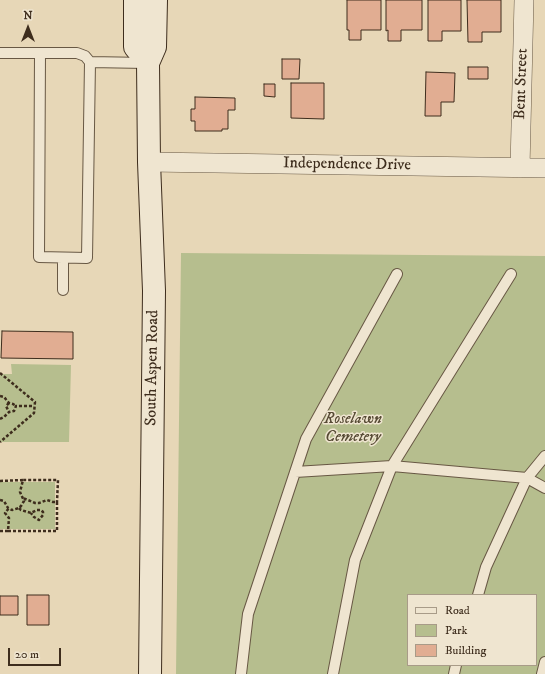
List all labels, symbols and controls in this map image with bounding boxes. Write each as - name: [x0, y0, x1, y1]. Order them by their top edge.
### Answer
- north arrow: [8, 8, 48, 48]
- text: N: [23, 9, 33, 23]
- street label: Bent Street: [511, 48, 533, 120]
- street label: Independence Drive: [283, 154, 411, 176]
- street label: South Aspen Road: [142, 310, 164, 426]
- park label: Roselawn Cemetery: [324, 410, 382, 448]
- legend: [407, 594, 537, 666]
- text: Road: [445, 603, 470, 618]
- text: Park: [445, 623, 467, 638]
- scale bar: [10, 640, 63, 666]
- text: Building: [445, 643, 486, 658]
- text: 20 m: [15, 647, 39, 662]

